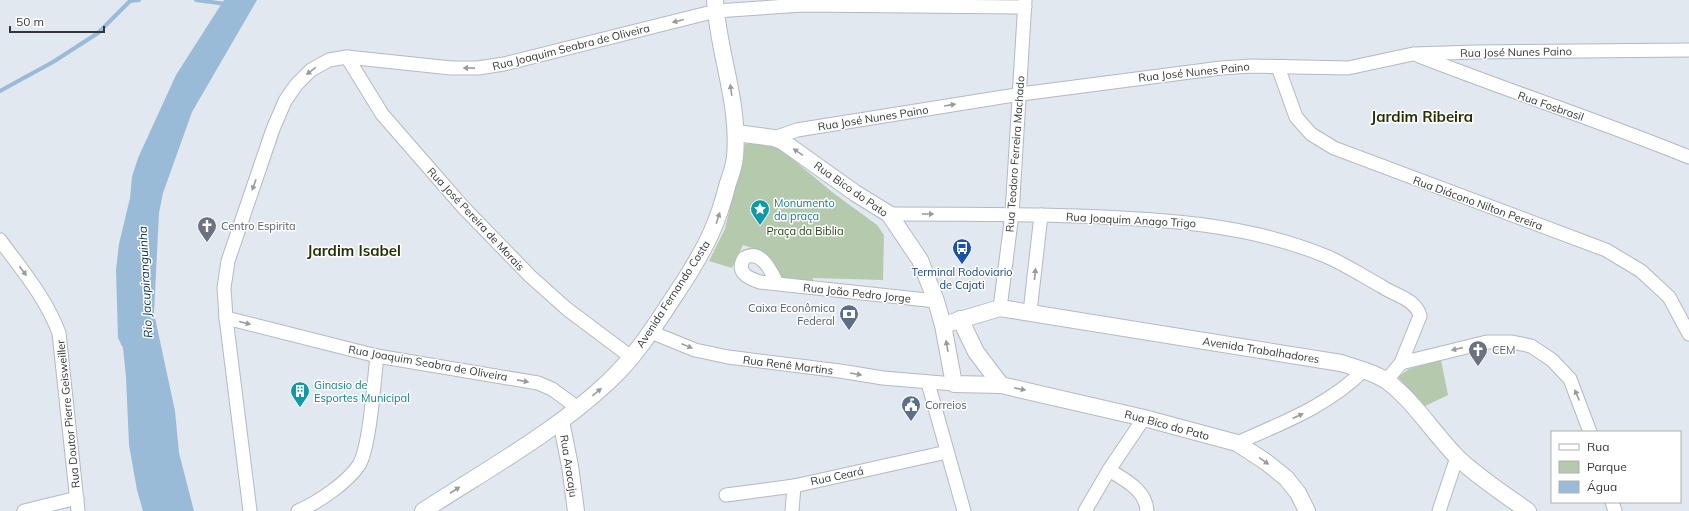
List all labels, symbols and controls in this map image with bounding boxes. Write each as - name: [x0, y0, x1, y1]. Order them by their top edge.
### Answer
- scale bar: [10, 8, 104, 34]
- text: 50 m: [16, 14, 44, 29]
- one-way arrow: [672, 18, 684, 24]
- street label: Rua Joaquim Seabra de Oliveira: [491, 21, 651, 73]
- street label: Rua José Nunes Paino: [1460, 44, 1572, 60]
- street label: Rua José Nunes Paino: [1138, 59, 1250, 85]
- one-way arrow: [462, 65, 475, 71]
- one-way arrow: [306, 67, 317, 75]
- street label: Rua Teodoro Ferreira Machado: [1003, 75, 1027, 233]
- one-way arrow: [728, 84, 734, 96]
- street label: Rua Fosbrasil: [1516, 88, 1586, 124]
- street label: Rua José Nunes Paino: [817, 102, 929, 134]
- one-way arrow: [944, 102, 956, 108]
- district label: Jardim Ribeira: [1371, 107, 1473, 126]
- one-way arrow: [792, 148, 803, 156]
- street label: Rua Bico do Pato: [811, 158, 891, 220]
- street label: Rua José Pereira de Morais: [424, 164, 528, 274]
- street label: Rua Diácono Nilton Pereira: [1411, 173, 1545, 233]
- one-way arrow: [251, 179, 257, 191]
- place label: Monumento da praça: [774, 196, 835, 223]
- place icon: Monumento da praça: [749, 198, 771, 226]
- street label: Rua Joaquim Anago Trigo: [1066, 210, 1196, 230]
- one-way arrow: [715, 211, 721, 223]
- one-way arrow: [922, 211, 935, 217]
- church icon: Centro Espirita: [196, 215, 218, 243]
- place label: Centro Espirita: [221, 219, 296, 233]
- park label: Praça da Biblia: [766, 224, 844, 238]
- water label: Rio Jacupiranguinha: [135, 226, 155, 338]
- bus stop icon: Terminal Rodoviario de Cajati: [951, 237, 973, 265]
- street label: Avenida Fernando Costa: [633, 238, 713, 350]
- district label: Jardim Isabel: [307, 241, 401, 260]
- place label: Terminal Rodoviario de Cajati: [911, 265, 1013, 292]
- one-way arrow: [19, 266, 27, 276]
- one-way arrow: [1031, 268, 1038, 280]
- street label: Rua João Pedro Jorge: [803, 280, 911, 306]
- place label: Caixa Econômica Federal: [748, 301, 835, 328]
- bank icon: Caixa Econômica Federal: [838, 303, 860, 331]
- one-way arrow: [239, 320, 252, 326]
- street label: Avenida Trabalhadores: [1202, 334, 1320, 366]
- street label: Rua Doutor Pierre Geisweiller: [53, 339, 83, 489]
- one-way arrow: [944, 339, 950, 352]
- church icon: CEM: [1467, 339, 1489, 367]
- street label: Rua Joaquim Seabra de Oliveira: [347, 342, 509, 384]
- place label: CEM: [1492, 343, 1515, 357]
- one-way arrow: [682, 344, 694, 350]
- one-way arrow: [1451, 347, 1464, 353]
- street label: Rua Renê Martins: [742, 353, 834, 377]
- one-way arrow: [850, 371, 863, 377]
- place label: Ginasio de Esportes Municipal: [314, 378, 410, 405]
- one-way arrow: [517, 378, 529, 384]
- building icon: Ginasio de Esportes Municipal: [289, 380, 311, 408]
- one-way arrow: [1014, 387, 1027, 393]
- one-way arrow: [591, 388, 602, 397]
- one-way arrow: [1574, 390, 1580, 401]
- public building icon: Correios: [900, 394, 922, 422]
- place label: Correios: [925, 398, 967, 412]
- street label: Rua Bico do Pato: [1123, 407, 1211, 443]
- one-way arrow: [1292, 413, 1303, 419]
- legend: [1551, 431, 1681, 503]
- street label: Rua Aracaju: [557, 434, 581, 498]
- text: Rua: [1587, 439, 1609, 454]
- one-way arrow: [1259, 457, 1270, 465]
- text: Parque: [1587, 459, 1627, 474]
- street label: Rua Ceará: [809, 464, 865, 488]
- text: Água: [1587, 479, 1617, 494]
- one-way arrow: [450, 486, 461, 494]

